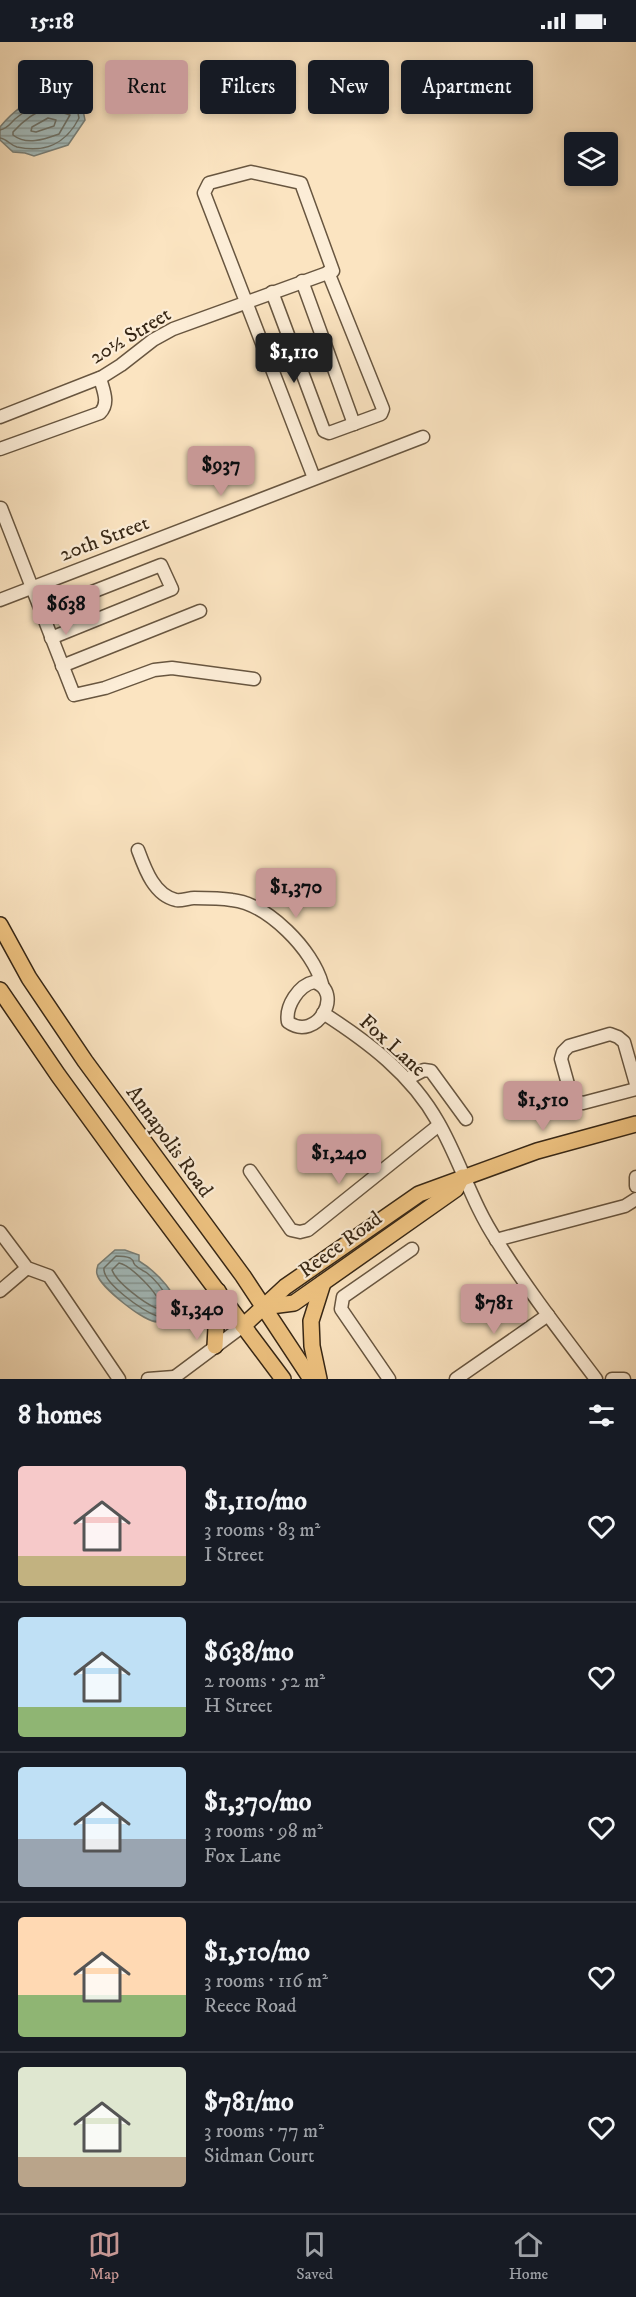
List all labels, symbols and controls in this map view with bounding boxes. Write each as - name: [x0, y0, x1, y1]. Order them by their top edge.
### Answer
- text: 15:18: [30, 8, 74, 35]
- chip: Buy: [18, 60, 93, 114]
- chip: Rent: [105, 60, 188, 114]
- chip: Filters: [200, 60, 296, 114]
- chip: New: [308, 60, 389, 114]
- chip: Apartment: [401, 60, 533, 114]
- map controls: [564, 132, 618, 186]
- button: layers: [564, 132, 618, 186]
- street label: 20½ Street: [85, 301, 176, 370]
- pin: $1,110: [245, 333, 343, 384]
- text: $1,110: [269, 340, 319, 365]
- pin: $937: [185, 446, 257, 497]
- text: $937: [202, 453, 240, 478]
- street label: 20th Street: [56, 510, 153, 568]
- pin: $638: [30, 585, 102, 636]
- text: $638: [47, 592, 85, 617]
- pin: $1,370: [247, 868, 345, 919]
- text: $1,370: [270, 875, 322, 900]
- street label: Fox Lane: [354, 1009, 431, 1083]
- street label: Annapolis Road: [120, 1081, 219, 1203]
- pin: $1,510: [494, 1081, 592, 1132]
- text: $1,510: [517, 1088, 569, 1113]
- pin: $1,240: [290, 1134, 388, 1185]
- text: $1,240: [311, 1141, 367, 1166]
- street label: Reece Road: [294, 1205, 388, 1284]
- pin: $781: [458, 1284, 530, 1335]
- pin: $1,340: [148, 1290, 246, 1341]
- text: $781: [475, 1291, 513, 1316]
- text: $1,340: [170, 1297, 224, 1322]
- text: 8 homes: [18, 1399, 102, 1432]
- icon: filters: [585, 1399, 618, 1432]
- text: $1,110/mo: [204, 1485, 307, 1518]
- icon: home: [66, 1490, 138, 1562]
- icon: heart: [585, 1510, 618, 1543]
- text: 3 rooms · 83 m²: [204, 1518, 320, 1543]
- text: I Street: [204, 1543, 264, 1568]
- text: $638/mo: [204, 1636, 294, 1669]
- icon: home: [66, 1641, 138, 1713]
- icon: heart: [585, 1661, 618, 1694]
- text: 2 rooms · 52 m²: [204, 1669, 325, 1694]
- text: H Street: [204, 1694, 272, 1719]
- text: $1,370/mo: [204, 1786, 311, 1819]
- icon: home: [66, 1791, 138, 1863]
- icon: heart: [585, 1811, 618, 1844]
- text: 3 rooms · 98 m²: [204, 1819, 323, 1844]
- text: Fox Lane: [204, 1844, 281, 1869]
- text: $1,510/mo: [204, 1936, 310, 1969]
- icon: home: [66, 1941, 138, 2013]
- icon: heart: [585, 1961, 618, 1994]
- text: 3 rooms · 116 m²: [204, 1969, 328, 1994]
- text: Reece Road: [204, 1994, 296, 2019]
- text: $781/mo: [204, 2086, 294, 2119]
- icon: home: [66, 2091, 138, 2163]
- icon: heart: [585, 2111, 618, 2144]
- text: 3 rooms · 77 m²: [204, 2119, 324, 2144]
- text: Sidman Court: [204, 2144, 314, 2169]
- tab: Map: [88, 2228, 121, 2284]
- tab: Saved: [296, 2228, 333, 2284]
- tab: Home: [509, 2228, 548, 2284]

